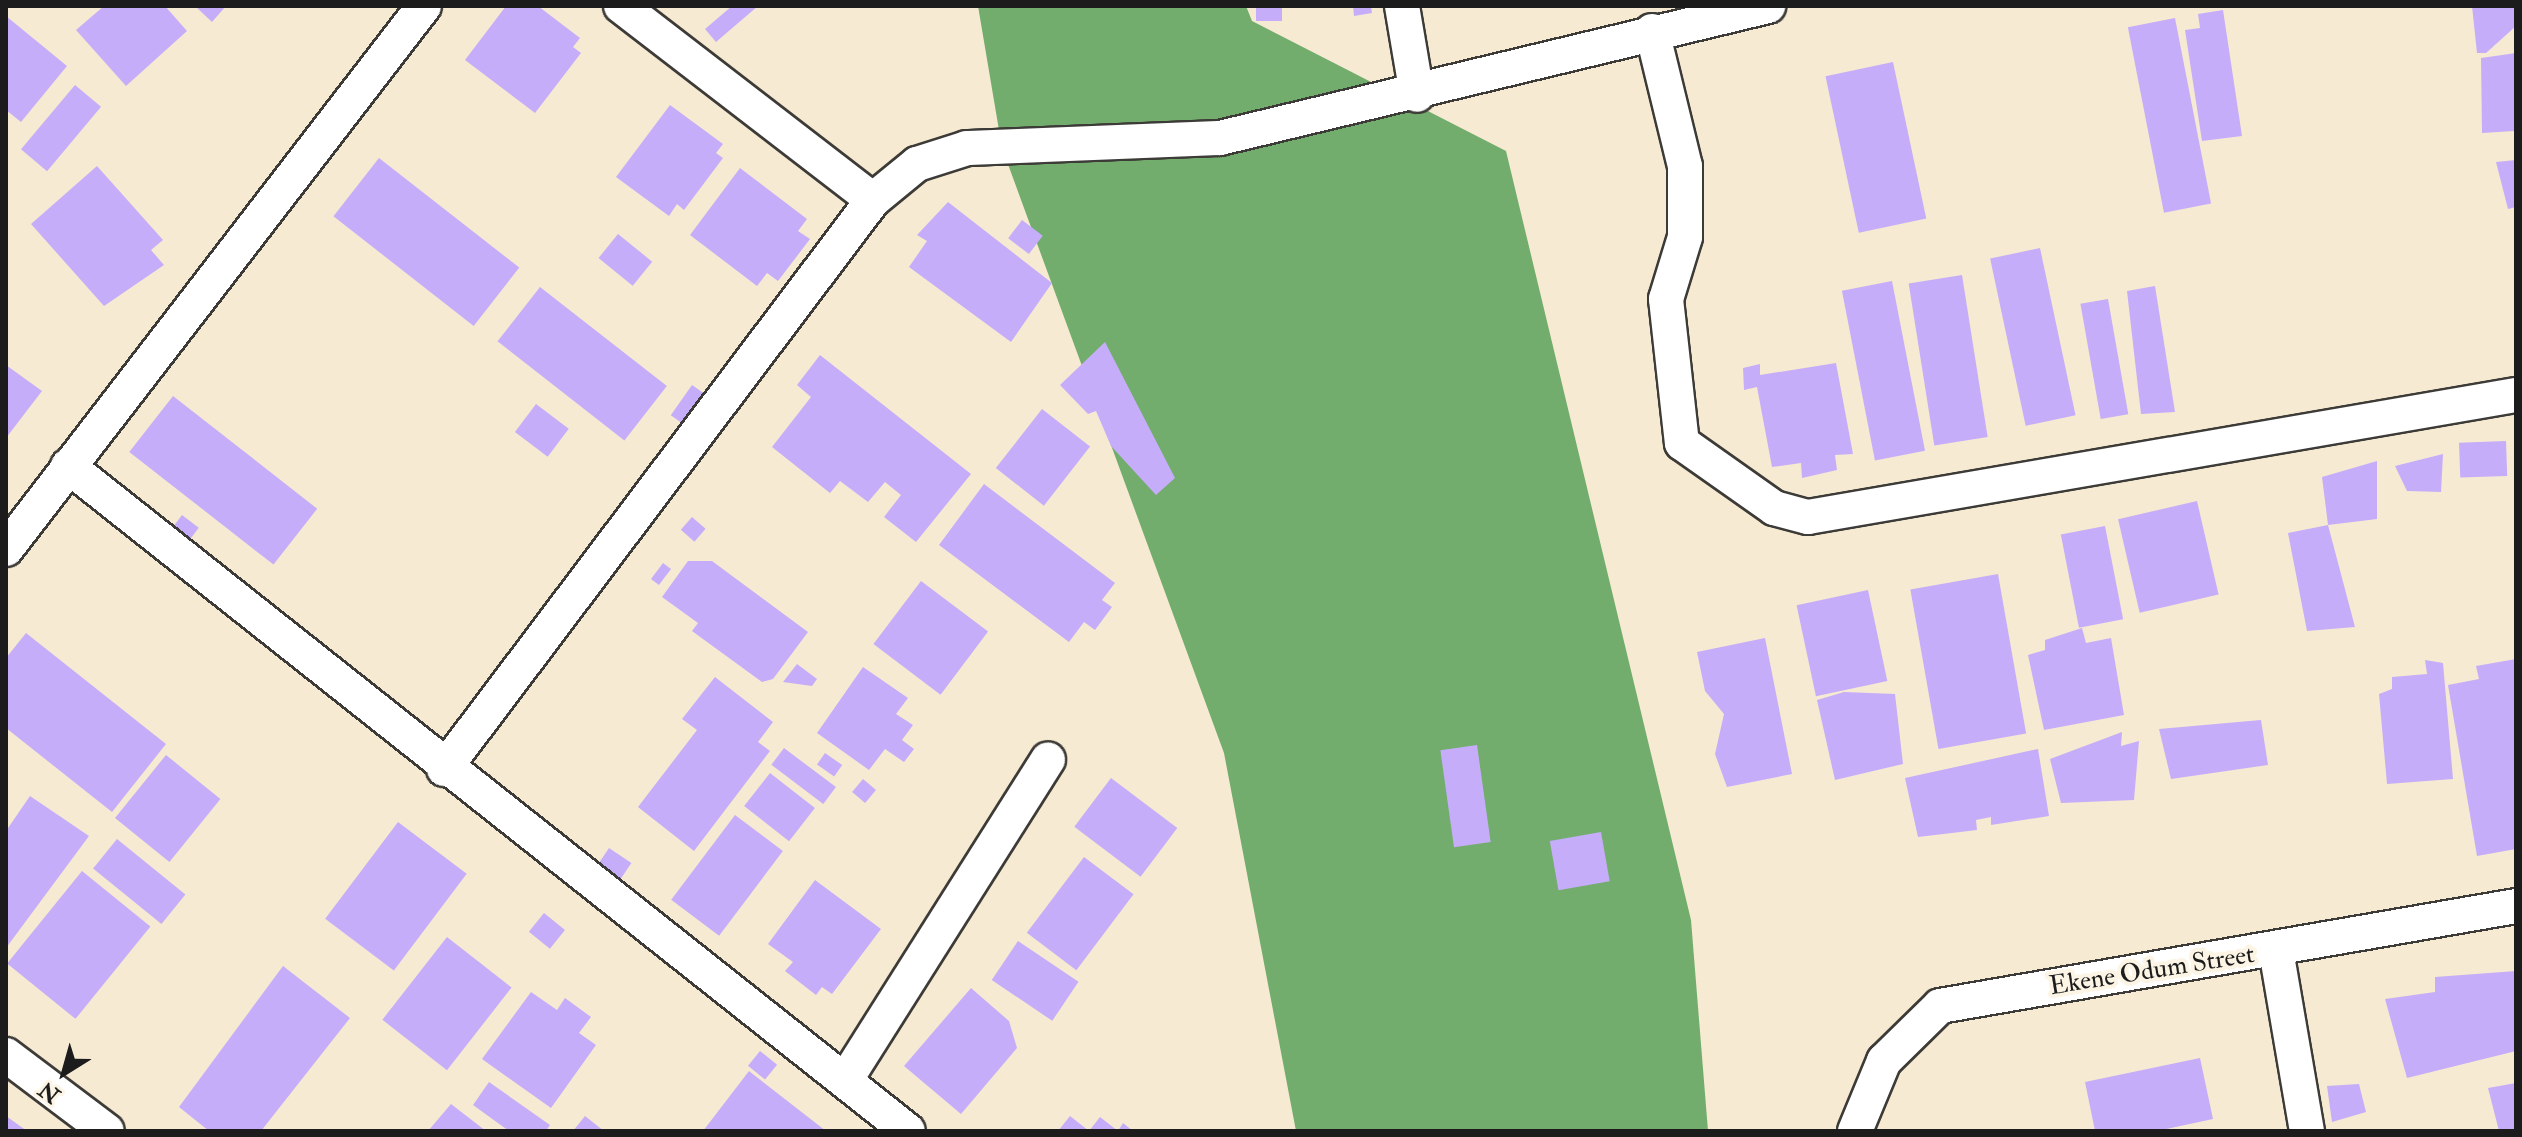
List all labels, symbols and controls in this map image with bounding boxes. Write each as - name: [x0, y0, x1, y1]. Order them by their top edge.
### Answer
- street label: Ekene Odum Street: [2047, 939, 2257, 1003]
- north arrow: [24, 1033, 104, 1113]
- text: N: [33, 1075, 66, 1109]

